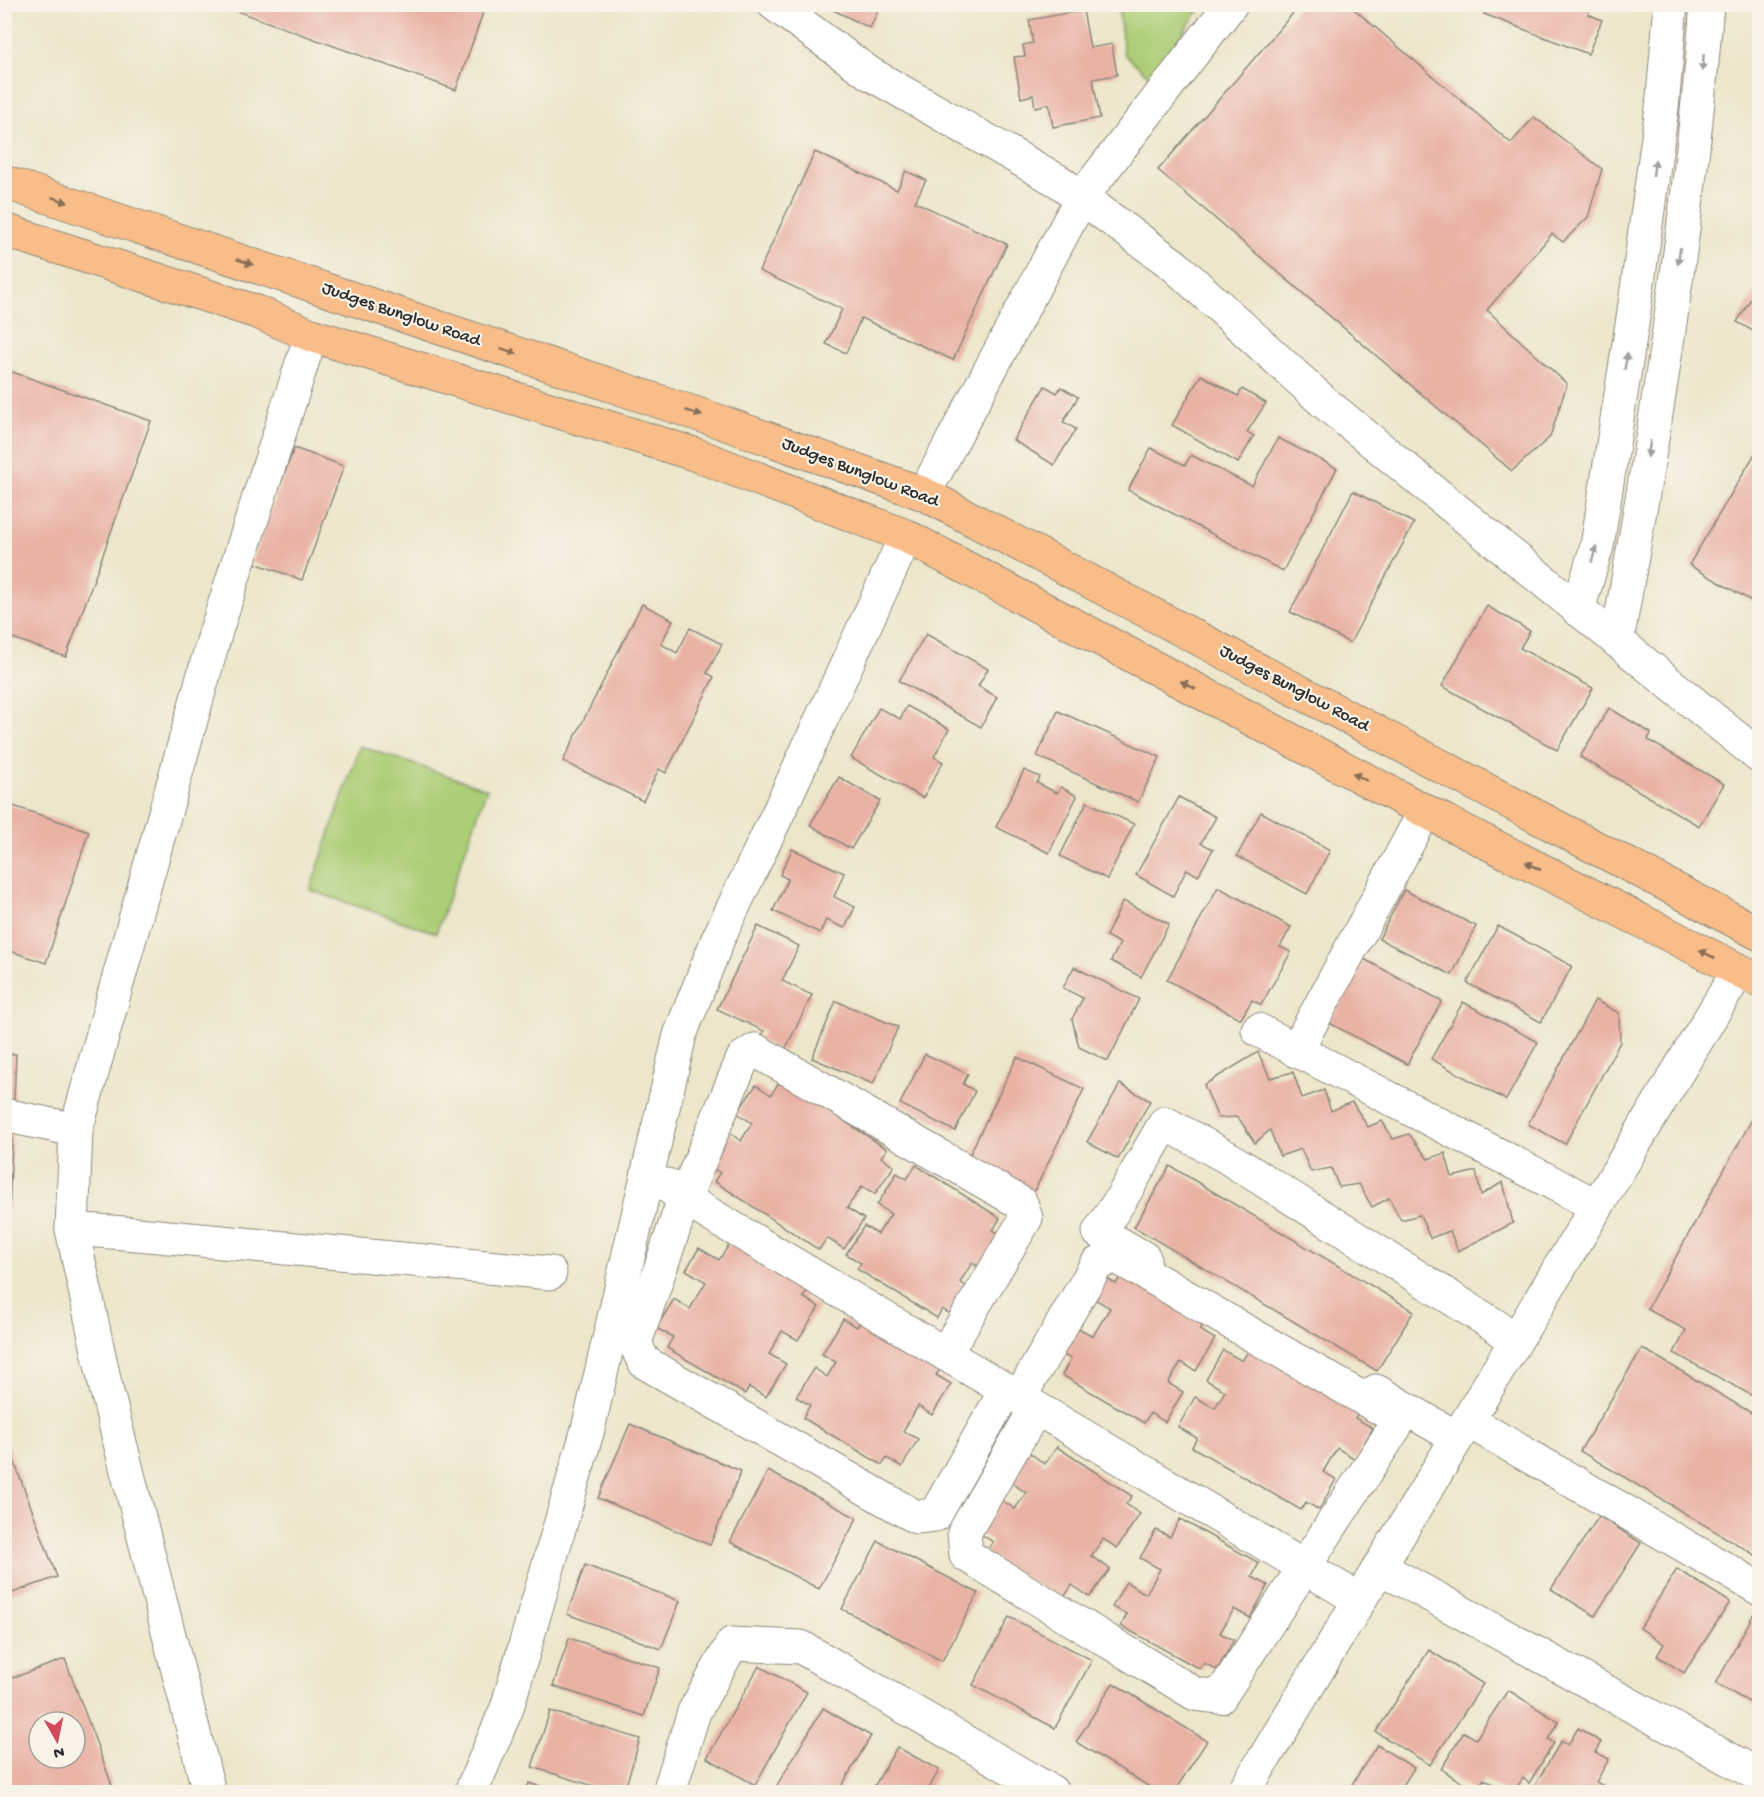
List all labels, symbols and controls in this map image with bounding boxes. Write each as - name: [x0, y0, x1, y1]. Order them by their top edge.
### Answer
- one-way arrow: [1698, 53, 1708, 72]
- one-way arrow: [1649, 159, 1658, 178]
- one-way arrow: [51, 196, 69, 206]
- one-way arrow: [1674, 247, 1683, 266]
- one-way arrow: [236, 258, 254, 268]
- street label: Judges Bunglow Road: [319, 278, 484, 352]
- one-way arrow: [500, 347, 518, 356]
- one-way arrow: [1622, 352, 1631, 371]
- one-way arrow: [685, 409, 703, 418]
- street label: Judges Bunglow Road: [779, 433, 943, 513]
- one-way arrow: [1645, 440, 1654, 459]
- one-way arrow: [1590, 544, 1600, 563]
- street label: Judges Bunglow Road: [1216, 641, 1374, 738]
- one-way arrow: [1179, 681, 1197, 691]
- one-way arrow: [1351, 772, 1368, 782]
- one-way arrow: [1525, 862, 1542, 871]
- one-way arrow: [1699, 950, 1716, 959]
- north arrow: [27, 1710, 87, 1770]
- text: N: [52, 1741, 65, 1762]

